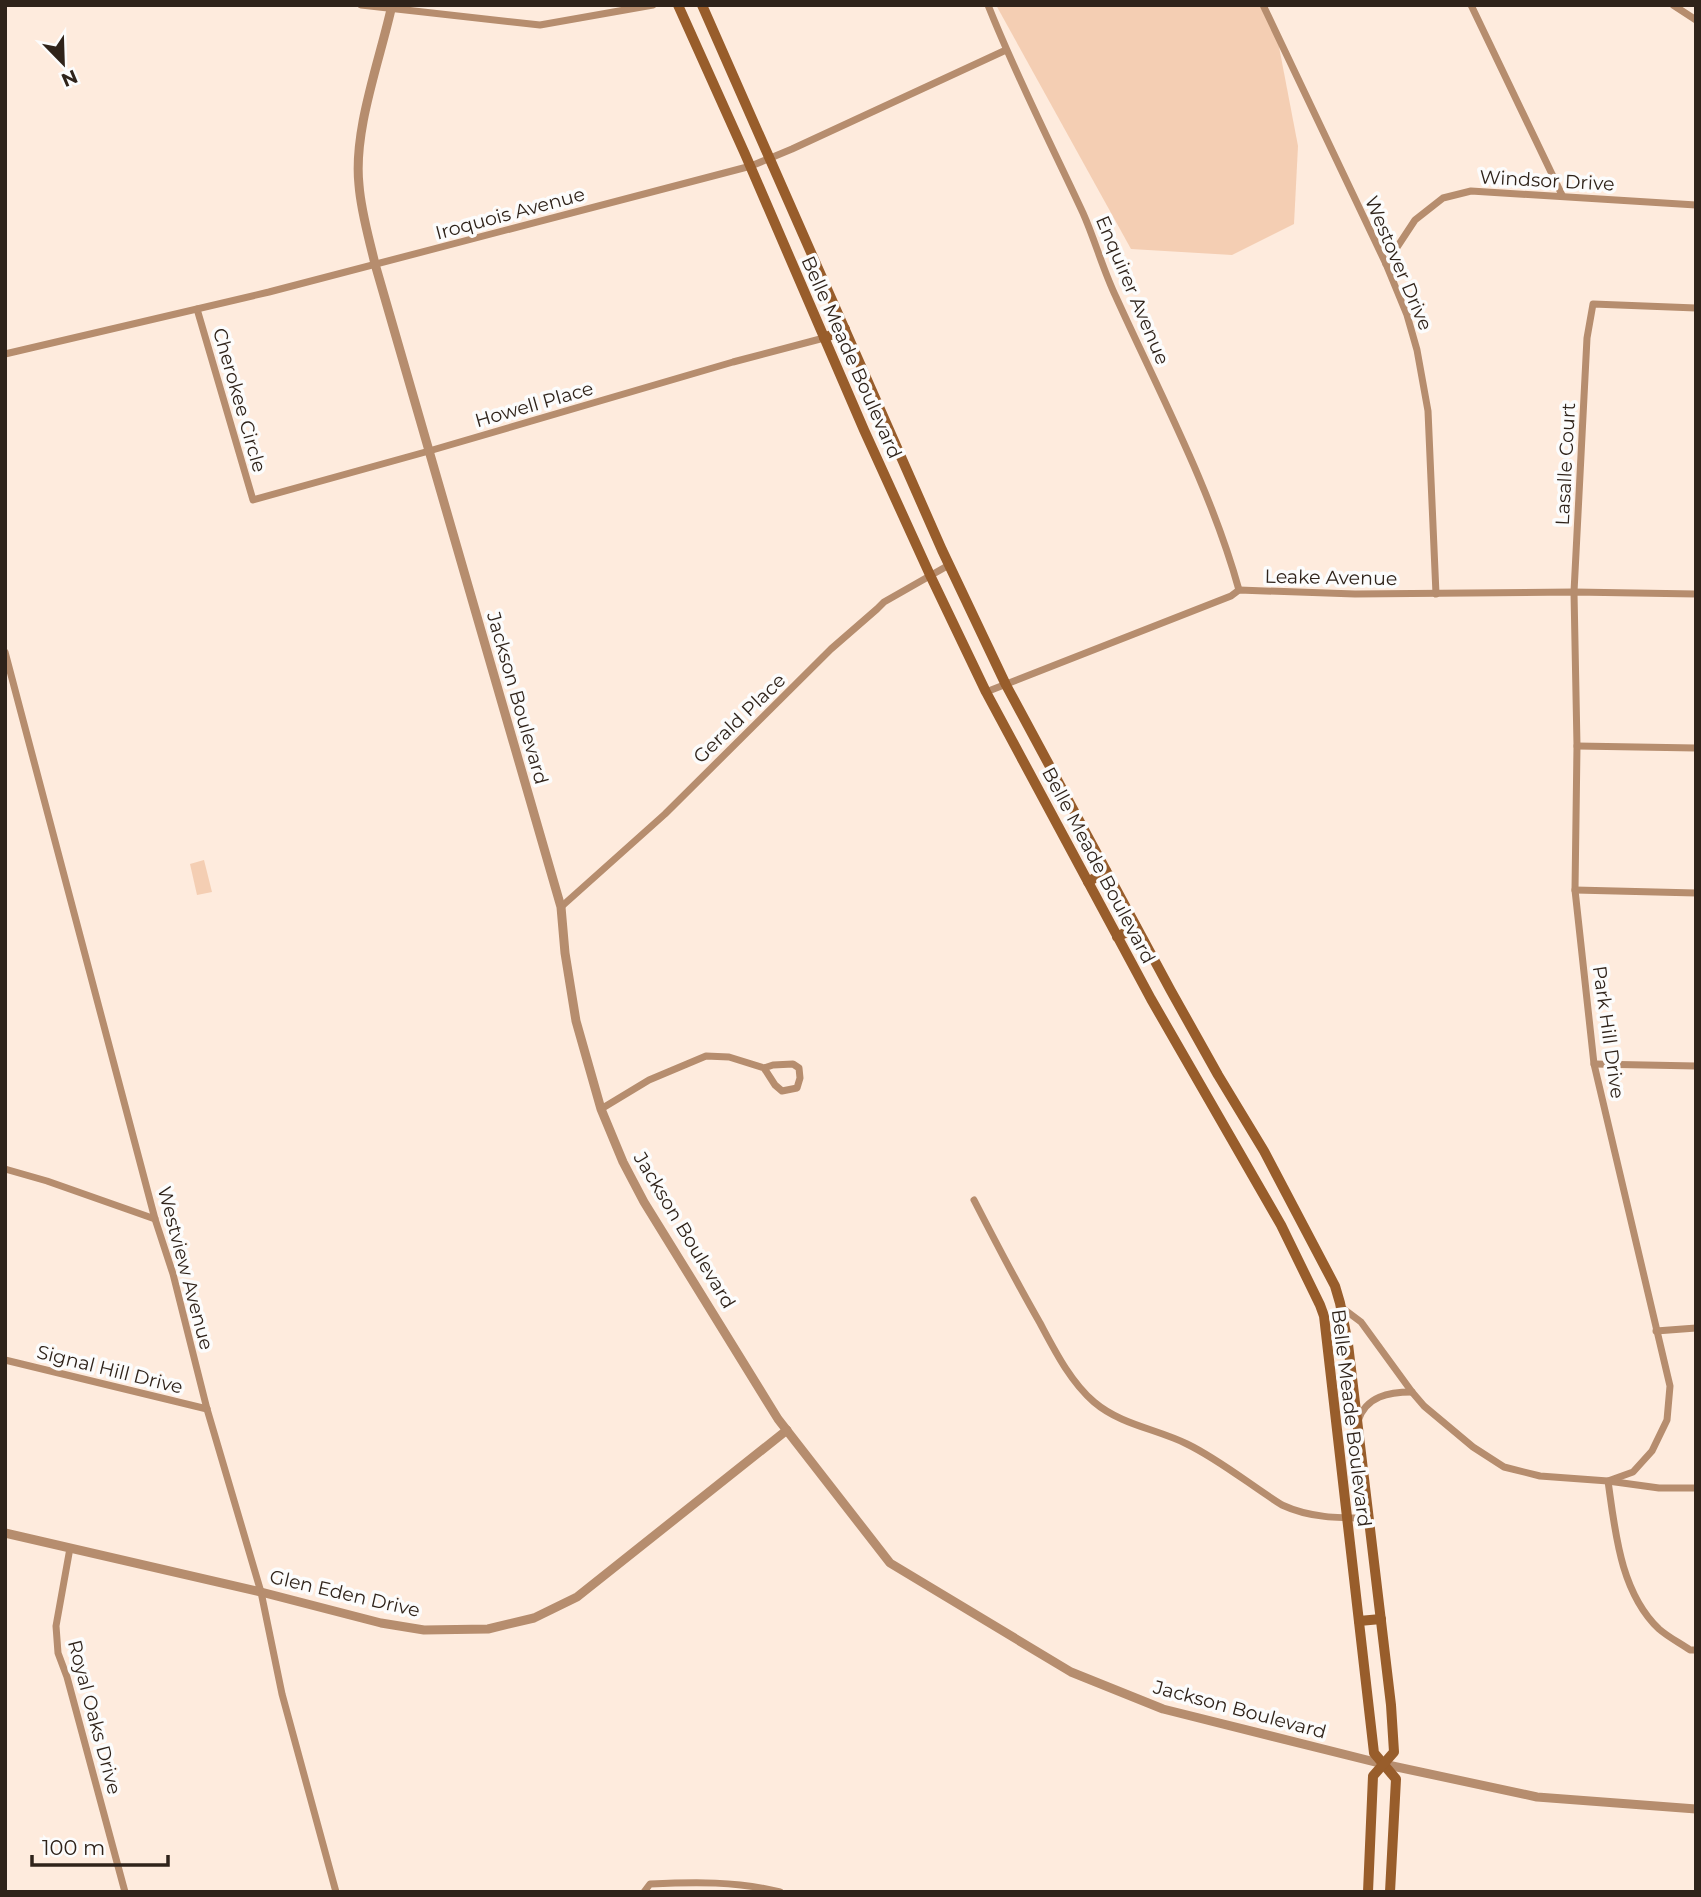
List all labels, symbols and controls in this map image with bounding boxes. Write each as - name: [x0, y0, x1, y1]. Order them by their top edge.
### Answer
- north arrow: [28, 28, 98, 98]
- text: N: [58, 65, 81, 92]
- street label: Windsor Drive: [1479, 165, 1615, 196]
- street label: Iroquois Avenue: [433, 182, 587, 244]
- street label: Westover Drive: [1360, 193, 1437, 334]
- street label: Enquirer Avenue: [1091, 212, 1174, 368]
- street label: Belle Meade Boulevard: [796, 252, 907, 462]
- street label: Cherokee Circle: [208, 325, 271, 475]
- street label: Howell Place: [472, 377, 596, 432]
- street label: Lasalle Court: [1551, 402, 1580, 526]
- street label: Leake Avenue: [1265, 565, 1397, 590]
- street label: Jackson Boulevard: [482, 608, 553, 787]
- street label: Gerald Place: [688, 669, 790, 768]
- street label: Belle Meade Boulevard: [1037, 763, 1160, 967]
- street label: Park Hill Drive: [1588, 964, 1629, 1100]
- street label: Jackson Boulevard: [628, 1147, 740, 1313]
- street label: Westview Avenue: [153, 1184, 218, 1352]
- street label: Belle Meade Boulevard: [1327, 1308, 1376, 1528]
- street label: Signal Hill Drive: [35, 1340, 185, 1399]
- street label: Glen Eden Drive: [267, 1565, 422, 1622]
- street label: Royal Oaks Drive: [63, 1637, 126, 1797]
- street label: Jackson Boulevard: [1150, 1675, 1329, 1744]
- scale bar: [32, 1824, 168, 1868]
- text: 100 m: [42, 1835, 105, 1860]

